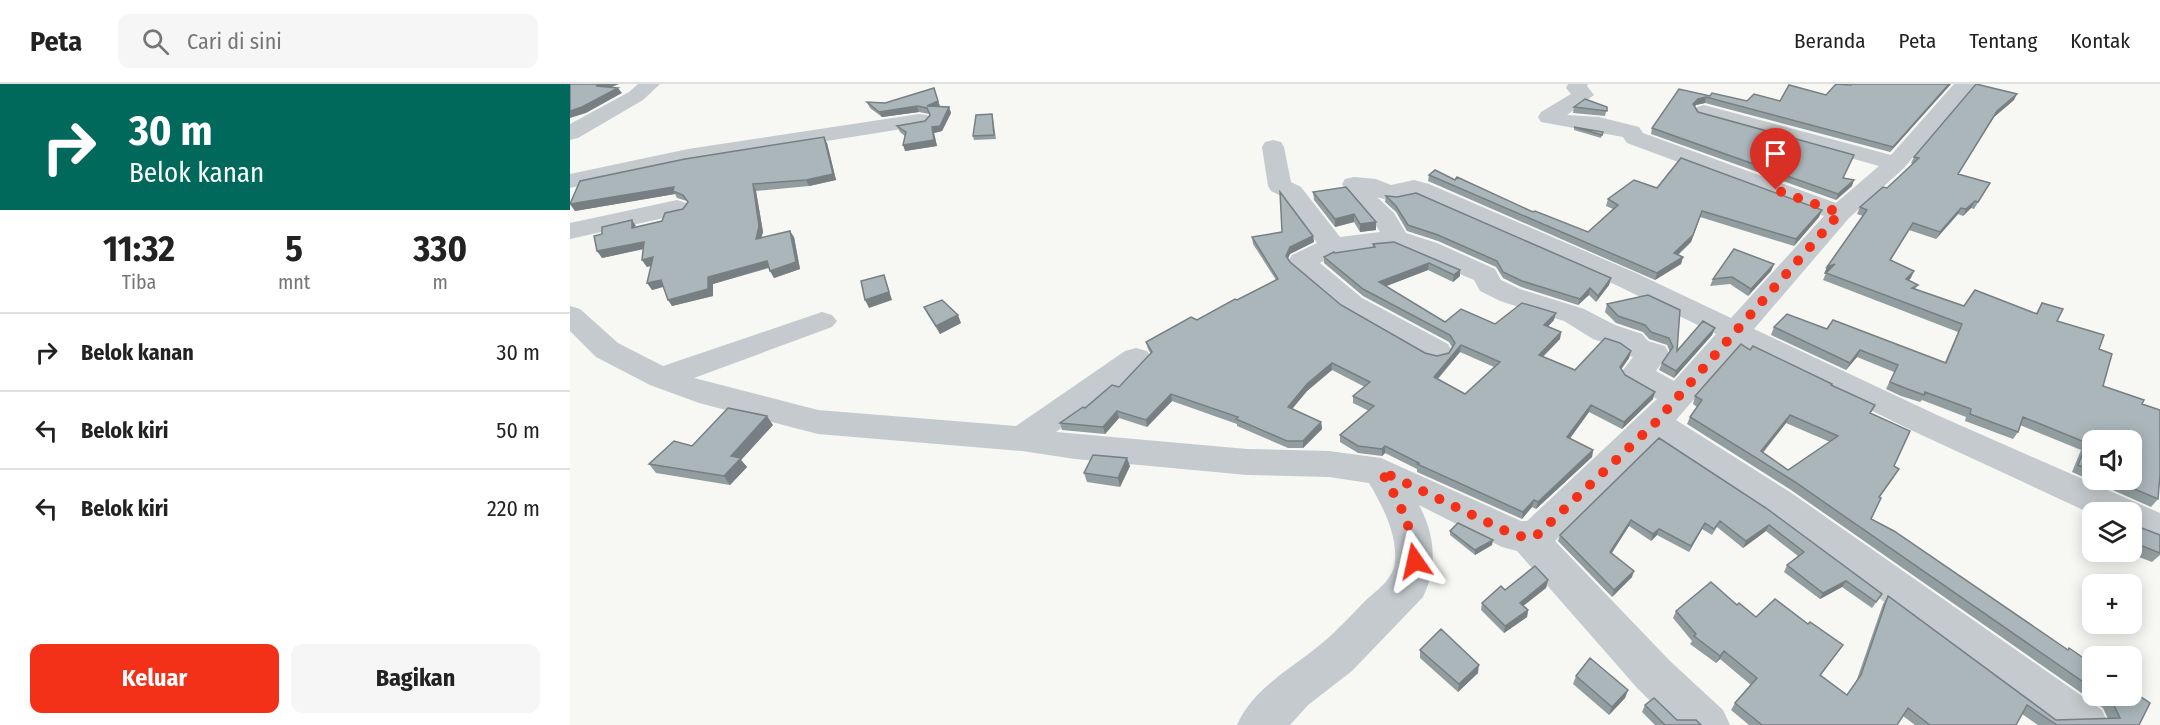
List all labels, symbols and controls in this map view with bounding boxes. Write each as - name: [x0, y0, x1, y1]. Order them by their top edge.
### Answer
- search box: [118, 14, 538, 68]
- text: Peta: [30, 25, 82, 58]
- icon: search: [139, 25, 172, 58]
- text: Cari di sini: [187, 28, 282, 55]
- text: Beranda: [1794, 28, 1866, 54]
- text: Peta: [1899, 28, 1936, 54]
- text: Tentang: [1969, 28, 2037, 54]
- text: Kontak: [2070, 28, 2130, 54]
- text: 30 m: [129, 106, 213, 156]
- icon: right: [30, 108, 108, 186]
- pin: [1750, 128, 1801, 190]
- icon: arrive: [1759, 137, 1792, 170]
- text: Belok kanan: [129, 157, 264, 189]
- text: 11:32: [103, 227, 175, 271]
- text: 5: [285, 227, 303, 271]
- text: 330: [413, 227, 467, 271]
- text: Tiba: [122, 270, 156, 294]
- text: mnt: [278, 270, 310, 294]
- text: m: [432, 270, 448, 294]
- icon: right: [30, 336, 63, 369]
- text: Belok kanan: [81, 339, 194, 366]
- text: 30 m: [497, 339, 540, 366]
- icon: left: [30, 414, 63, 447]
- text: Belok kiri: [81, 417, 169, 444]
- text: 50 m: [496, 417, 540, 444]
- map controls: [2082, 430, 2142, 706]
- button: sound: [2082, 430, 2142, 490]
- icon: left: [30, 492, 63, 525]
- text: Belok kiri: [81, 495, 169, 522]
- text: 220 m: [487, 495, 540, 522]
- button: layers: [2082, 502, 2142, 562]
- position arrow: [1383, 529, 1447, 593]
- button: +: [2082, 574, 2142, 634]
- button: Keluar: [30, 644, 279, 713]
- button: Bagikan: [291, 644, 540, 713]
- button: −: [2082, 646, 2142, 706]

